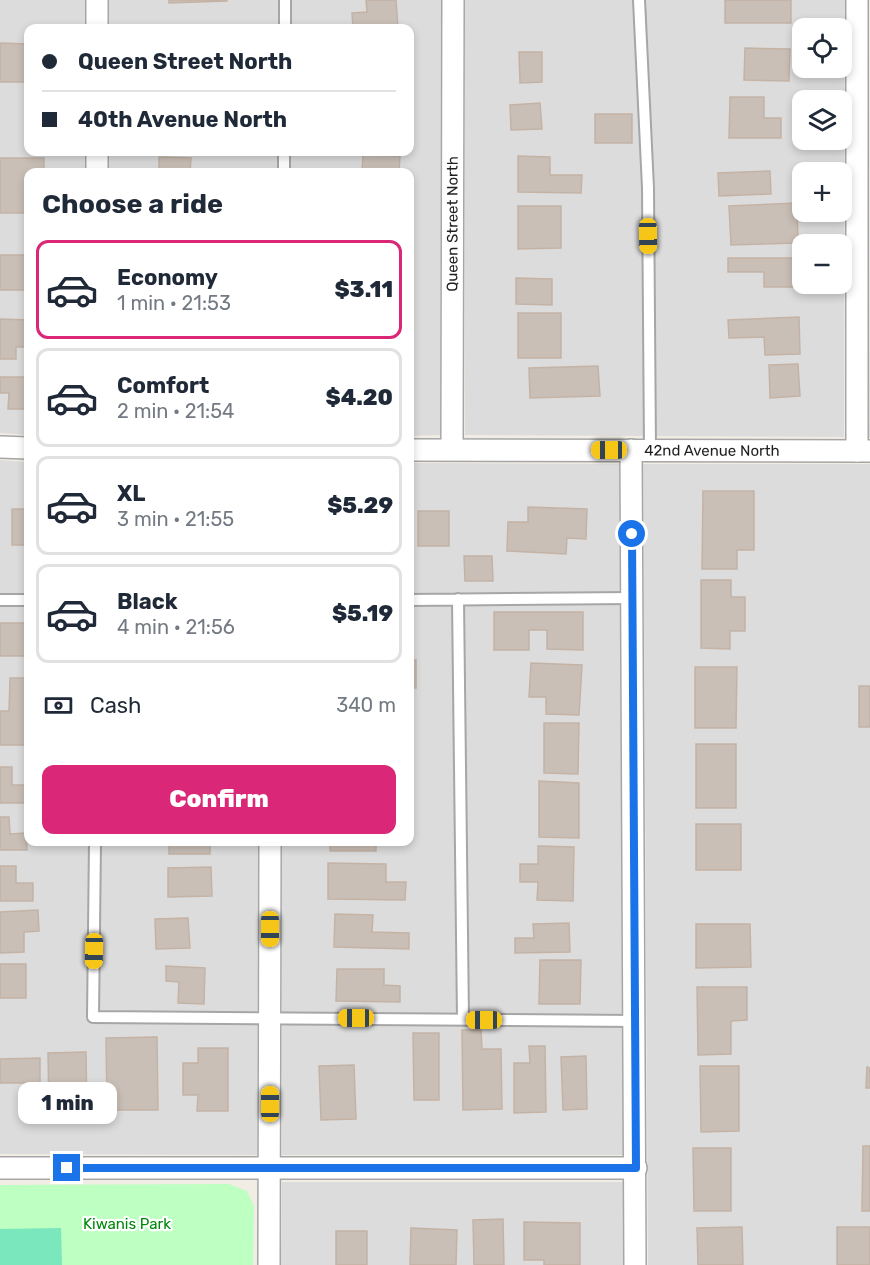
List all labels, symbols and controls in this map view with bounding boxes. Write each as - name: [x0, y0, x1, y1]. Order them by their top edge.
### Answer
- map controls: [792, 18, 852, 294]
- button: locate: [792, 18, 852, 78]
- text: Queen Street North: [78, 48, 292, 75]
- button: layers: [792, 90, 852, 150]
- text: 40th Avenue North: [78, 106, 287, 133]
- street label: Queen Street North: [443, 156, 462, 292]
- button: +: [792, 162, 852, 222]
- text: Choose a ride: [42, 188, 223, 220]
- car: [639, 218, 657, 254]
- button: −: [792, 234, 852, 294]
- icon: car: [45, 263, 99, 317]
- text: Economy: [117, 264, 218, 291]
- text: $3.11: [334, 276, 393, 303]
- text: 1 min · 21:53: [117, 291, 231, 315]
- icon: car: [45, 371, 99, 425]
- text: Comfort: [117, 372, 209, 399]
- text: $4.20: [325, 384, 393, 411]
- text: 2 min · 21:54: [117, 399, 235, 423]
- car: [591, 441, 627, 459]
- street label: 42nd Avenue North: [644, 442, 780, 460]
- icon: car: [45, 479, 99, 533]
- text: XL: [117, 480, 145, 507]
- text: $5.29: [327, 492, 393, 519]
- text: 3 min · 21:55: [117, 507, 234, 531]
- route start: [618, 520, 645, 547]
- icon: car: [45, 587, 99, 641]
- text: Black: [117, 588, 178, 615]
- text: $5.19: [332, 600, 393, 627]
- text: 4 min · 21:56: [117, 615, 235, 639]
- icon: cash: [42, 689, 75, 722]
- text: Cash: [90, 692, 141, 719]
- text: 340 m: [336, 693, 396, 717]
- button: Confirm: [42, 765, 396, 834]
- car: [261, 911, 279, 947]
- car: [85, 933, 103, 969]
- car: [338, 1009, 374, 1027]
- car: [466, 1011, 502, 1029]
- callout: 1 min: [17, 1081, 116, 1123]
- car: [261, 1086, 279, 1122]
- text: 1 min: [41, 1091, 94, 1115]
- route end: [53, 1154, 80, 1181]
- park label: Kiwanis Park: [83, 1215, 171, 1233]

